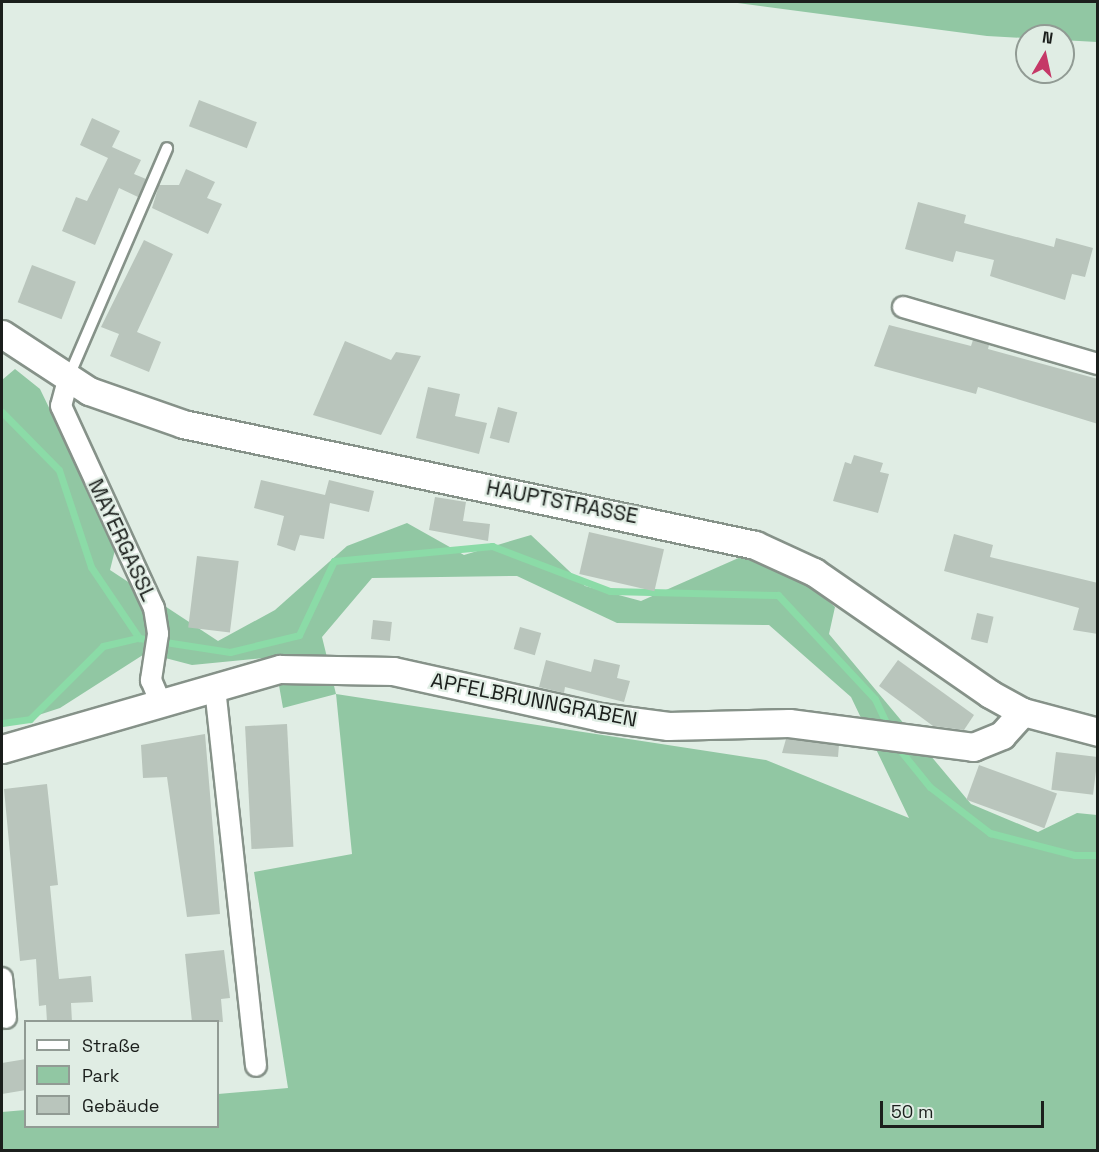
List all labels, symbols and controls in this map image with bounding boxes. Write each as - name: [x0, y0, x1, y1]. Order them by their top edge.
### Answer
- north arrow: [1015, 24, 1075, 84]
- text: N: [1041, 26, 1055, 49]
- street label: MAYERGASSL: [83, 475, 161, 605]
- street label: HAUPTSTRASSE: [484, 475, 640, 529]
- street label: APFELBRUNNGRABEN: [429, 668, 639, 732]
- legend: [24, 1020, 219, 1128]
- text: Straße: [82, 1034, 140, 1057]
- text: Park: [82, 1064, 119, 1087]
- scale bar: [883, 1089, 1046, 1127]
- text: Gebäude: [82, 1094, 160, 1117]
- text: 50 m: [891, 1100, 933, 1123]

